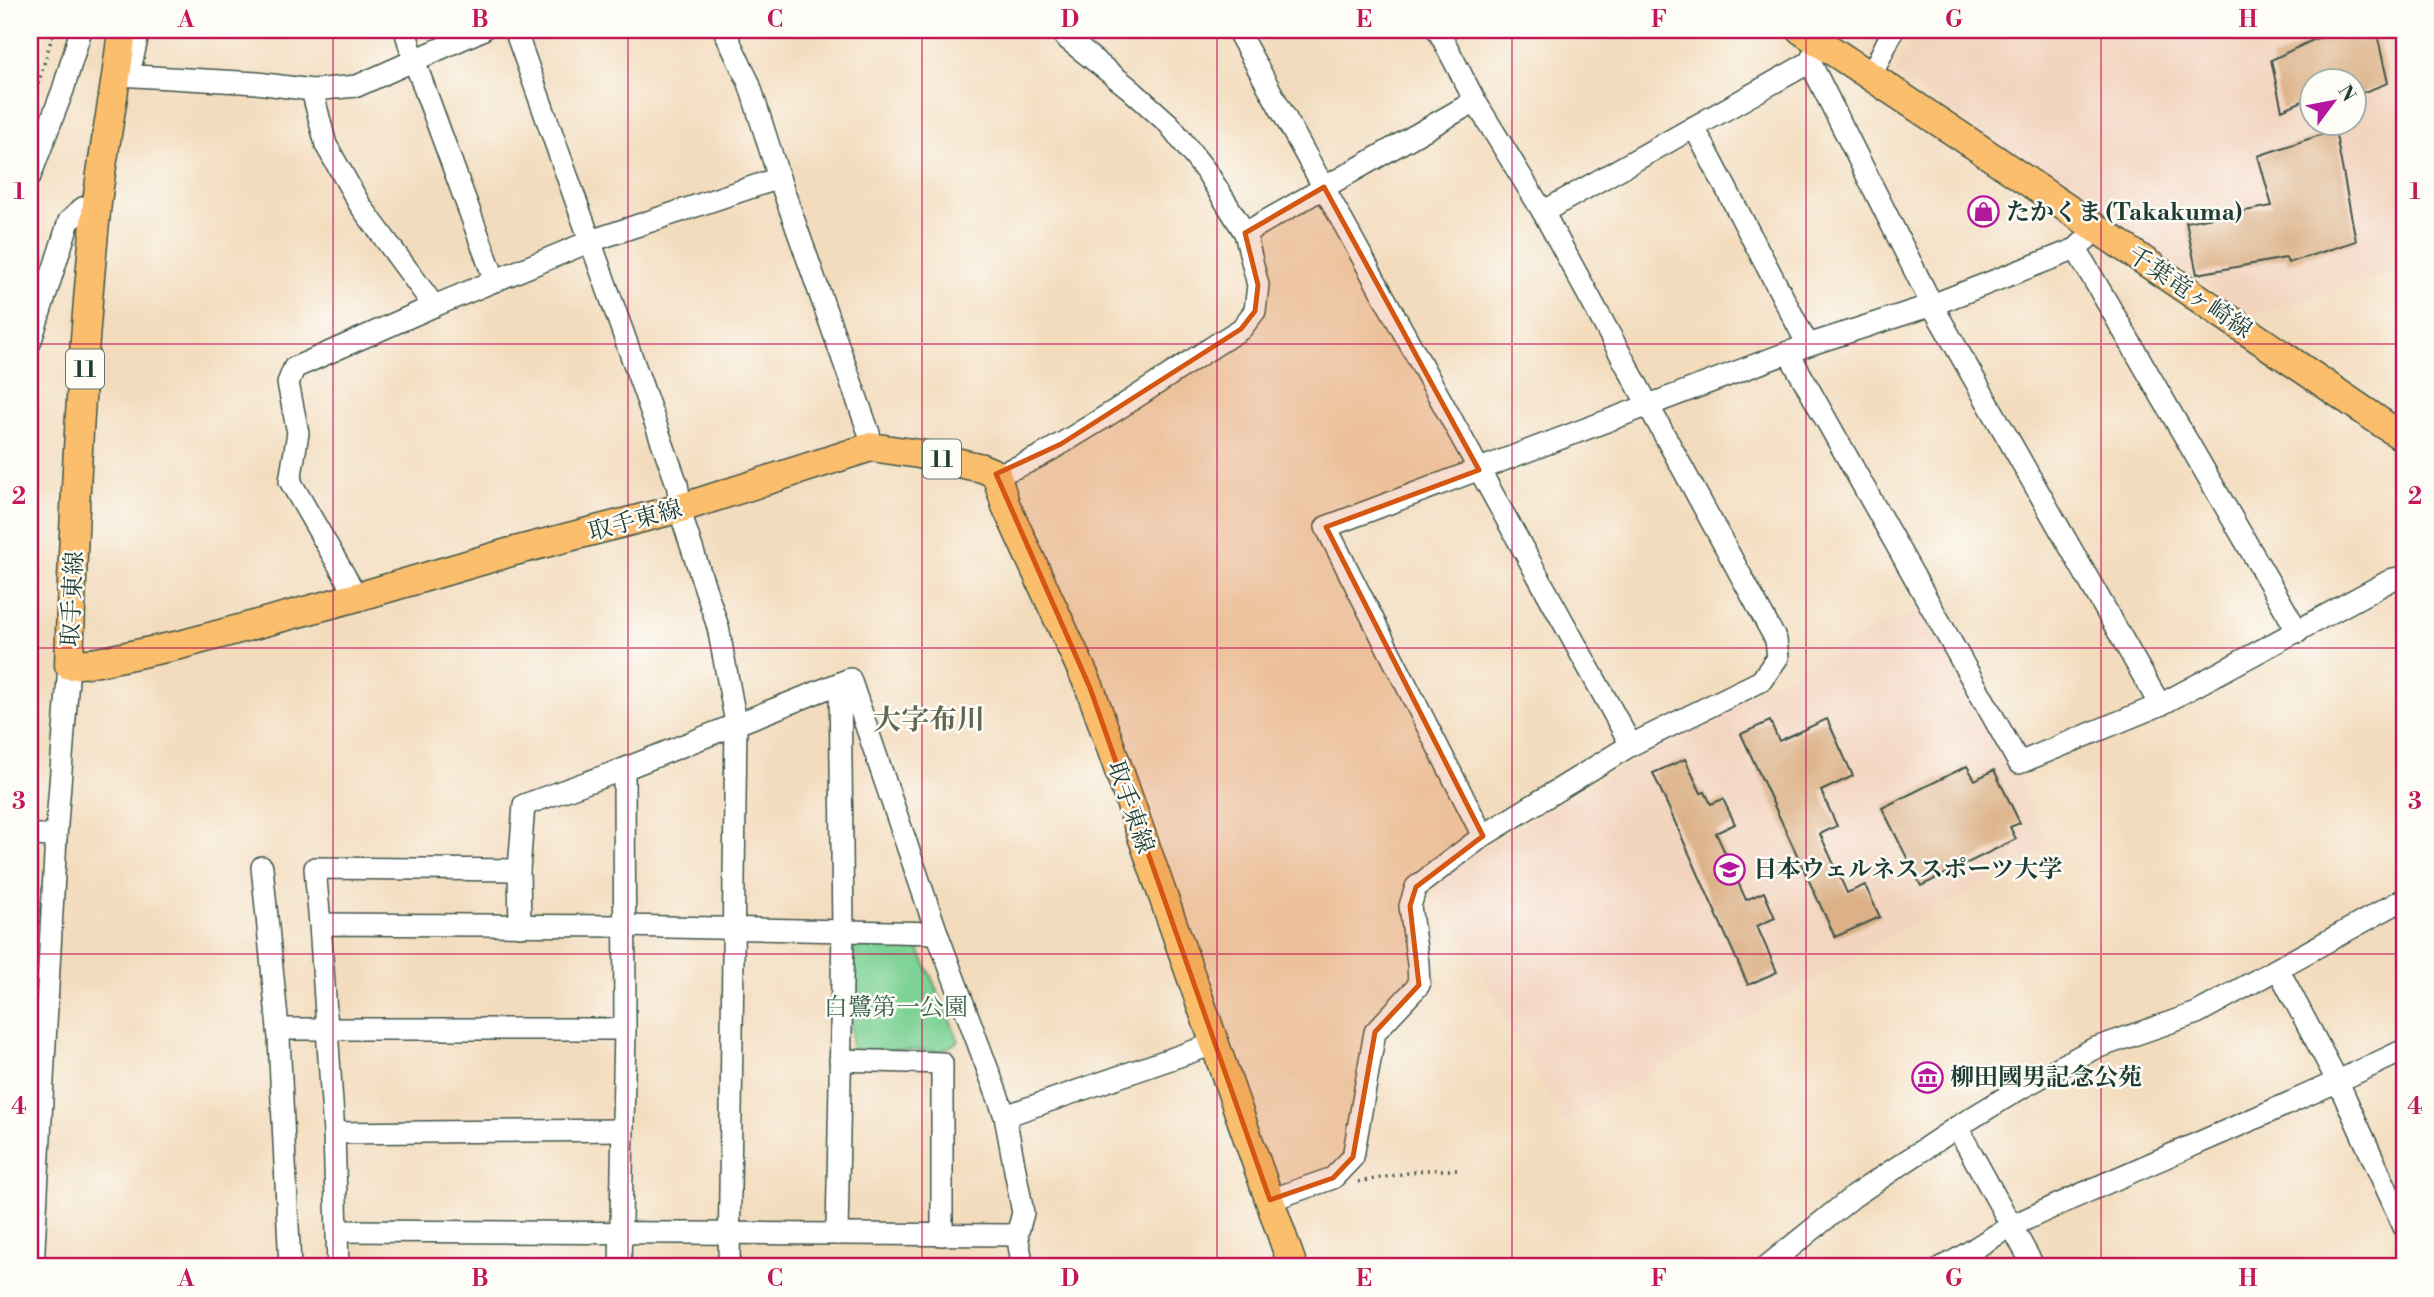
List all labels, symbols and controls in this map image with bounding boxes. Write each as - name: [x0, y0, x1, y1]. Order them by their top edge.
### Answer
- text: A: [177, 6, 195, 34]
- text: B: [471, 6, 489, 34]
- text: C: [767, 6, 783, 34]
- text: D: [1061, 6, 1079, 34]
- text: E: [1356, 6, 1372, 34]
- text: F: [1651, 6, 1667, 34]
- text: G: [1945, 6, 1963, 34]
- text: H: [2239, 6, 2258, 34]
- north arrow: [2298, 66, 2368, 136]
- text: N: [2332, 81, 2361, 106]
- text: 1: [13, 178, 25, 206]
- text: 1: [2409, 178, 2421, 206]
- shop icon: たかくま (Takakuma): [1966, 195, 2000, 229]
- place label: たかくま (Takakuma): [2006, 198, 2242, 228]
- street label: 千葉竜ヶ崎線: [2121, 240, 2258, 346]
- road number: 11: [66, 350, 104, 388]
- road number: 11: [923, 440, 961, 478]
- text: 2: [12, 483, 26, 511]
- text: 2: [2408, 483, 2422, 511]
- street label: 取手東線: [585, 494, 686, 548]
- street label: 取手東線: [56, 550, 90, 648]
- district label: 大字布川: [873, 703, 985, 738]
- street label: 取手東線: [1100, 757, 1160, 858]
- text: 3: [12, 788, 26, 816]
- text: 3: [2408, 788, 2422, 816]
- school or university icon: 日本ウェルネススポーツ大学: [1713, 852, 1747, 886]
- place label: 日本ウェルネススポーツ大学: [1753, 855, 2062, 885]
- park label: 白鷺第一公園: [824, 993, 968, 1023]
- museum icon: 柳田國男記念公苑: [1910, 1060, 1944, 1094]
- place label: 柳田國男記念公苑: [1950, 1063, 2142, 1093]
- text: 4: [11, 1093, 27, 1121]
- text: 4: [2407, 1093, 2423, 1121]
- text: A: [177, 1265, 195, 1293]
- text: B: [471, 1265, 489, 1293]
- text: C: [767, 1265, 783, 1293]
- text: D: [1061, 1265, 1079, 1293]
- text: E: [1356, 1265, 1372, 1293]
- text: F: [1651, 1265, 1667, 1293]
- text: G: [1945, 1265, 1963, 1293]
- text: H: [2239, 1265, 2258, 1293]

